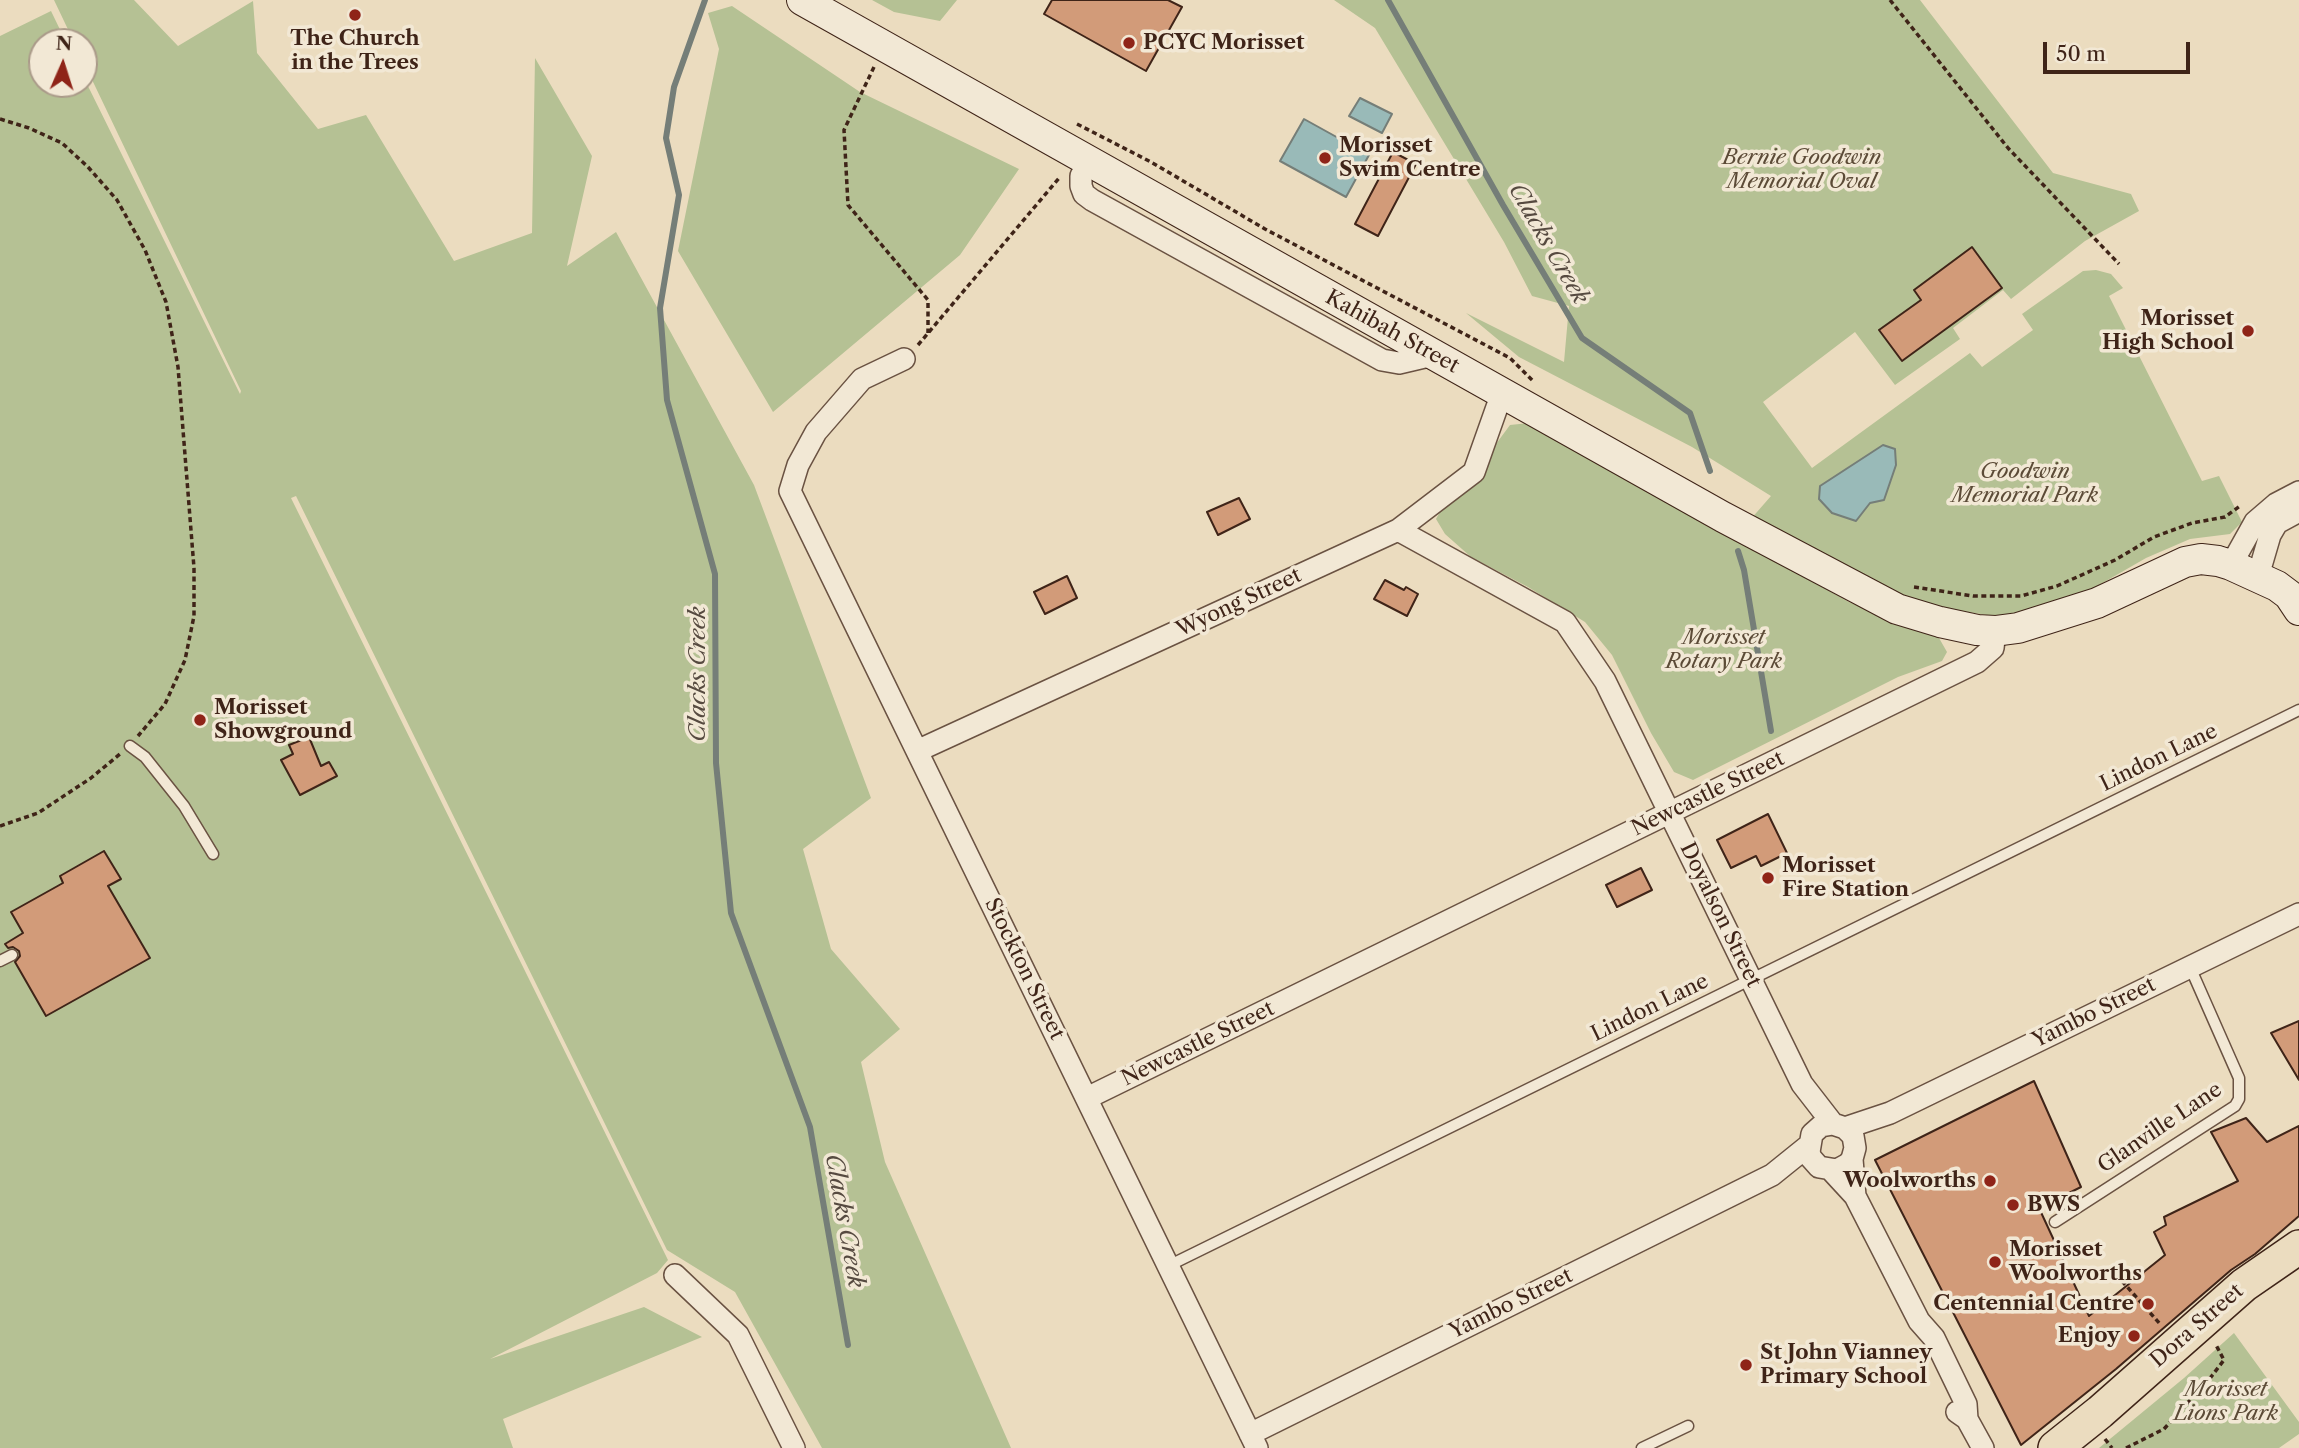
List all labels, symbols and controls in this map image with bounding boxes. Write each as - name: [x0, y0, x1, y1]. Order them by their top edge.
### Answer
- marker: The Church in the Trees: [347, 7, 363, 23]
- place label: The Church in the Trees: [290, 26, 420, 76]
- north arrow: [28, 28, 98, 98]
- scale bar: [2047, 28, 2194, 72]
- place label: PCYC Morisset: [1143, 30, 1304, 56]
- text: N: [55, 32, 73, 55]
- marker: PCYC Morisset: [1121, 35, 1137, 51]
- text: 50 m: [2056, 41, 2106, 66]
- place label: Morisset Swim Centre: [1339, 133, 1481, 183]
- park label: Bernie Goodwin Memorial Oval: [1723, 145, 1881, 195]
- marker: Morisset Swim Centre: [1317, 150, 1333, 166]
- water label: Clacks Creek: [1502, 178, 1594, 310]
- street label: Kahibah Street: [1321, 285, 1463, 379]
- place label: Morisset High School: [2102, 306, 2234, 356]
- marker: Morisset High School: [2240, 323, 2256, 339]
- park label: Goodwin Memorial Park: [1952, 459, 2098, 509]
- street label: Wyong Street: [1172, 563, 1306, 643]
- water label: Clacks Creek: [684, 606, 712, 742]
- park label: Morisset Rotary Park: [1666, 625, 1782, 675]
- place label: Morisset Showground: [214, 695, 352, 745]
- marker: Morisset Showground: [192, 712, 208, 728]
- street label: Lindon Lane: [2096, 719, 2222, 797]
- street label: Newcastle Street: [1628, 746, 1788, 842]
- street label: Doyalson Street: [1674, 838, 1766, 992]
- place label: Morisset Fire Station: [1782, 853, 1909, 903]
- marker: Morisset Fire Station: [1760, 870, 1776, 886]
- street label: Stockton Street: [979, 894, 1069, 1044]
- street label: Lindon Lane: [1587, 969, 1713, 1047]
- street label: Yambo Street: [2028, 972, 2160, 1054]
- street label: Newcastle Street: [1118, 996, 1278, 1092]
- street label: Glanville Lane: [2093, 1077, 2227, 1179]
- water label: Clacks Creek: [819, 1152, 869, 1290]
- place label: Woolworths: [1843, 1168, 1976, 1194]
- marker: Woolworths: [1982, 1173, 1998, 1189]
- place label: BWS: [2027, 1192, 2080, 1218]
- marker: BWS: [2005, 1197, 2021, 1213]
- place label: Morisset Woolworths: [2009, 1237, 2142, 1287]
- marker: Morisset Woolworths: [1987, 1254, 2003, 1270]
- street label: Yambo Street: [1445, 1263, 1577, 1345]
- street label: Dora Street: [2145, 1279, 2249, 1373]
- place label: Centennial Centre: [1933, 1291, 2134, 1317]
- marker: Centennial Centre: [2140, 1296, 2156, 1312]
- place label: Enjoy: [2058, 1323, 2120, 1349]
- marker: Enjoy: [2126, 1328, 2142, 1344]
- place label: St John Vianney Primary School: [1760, 1340, 1932, 1390]
- marker: St John Vianney Primary School: [1738, 1357, 1754, 1373]
- park label: Morisset Lions Park: [2174, 1377, 2278, 1427]

